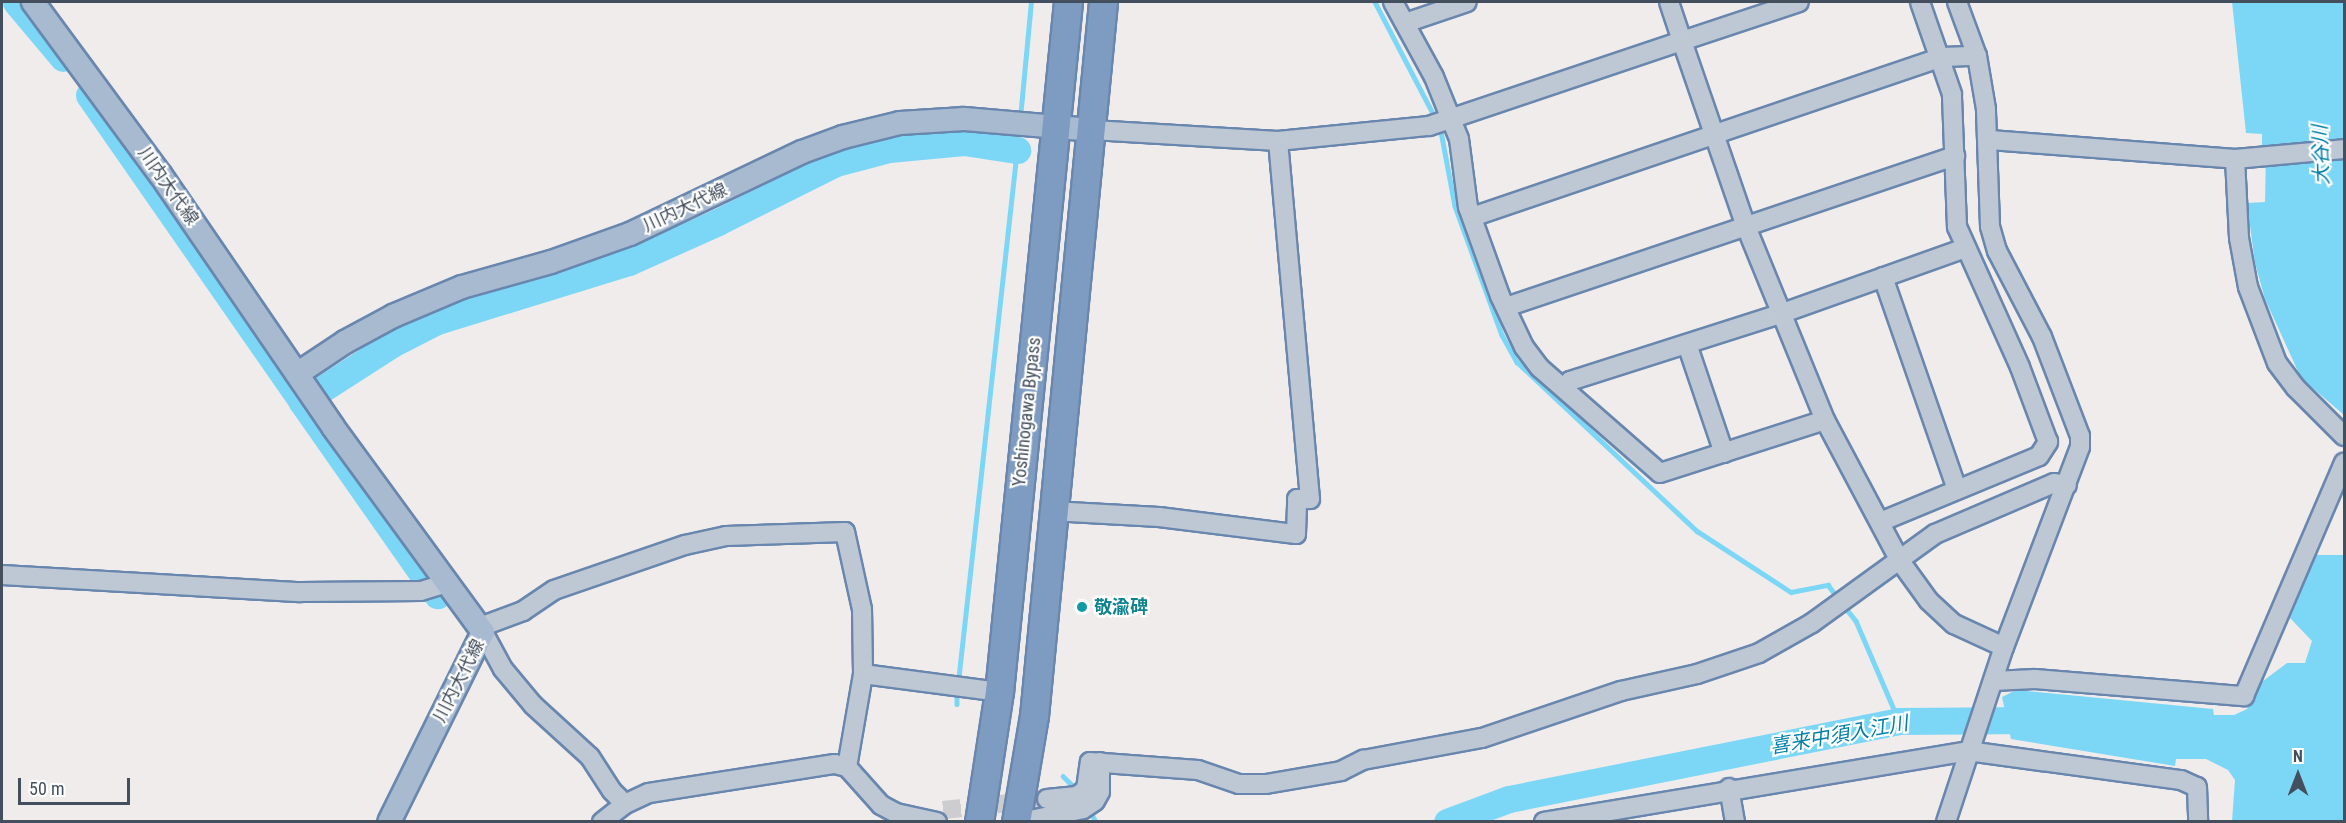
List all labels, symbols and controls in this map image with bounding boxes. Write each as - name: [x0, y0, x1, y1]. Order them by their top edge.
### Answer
- water label: 大谷川: [2308, 125, 2334, 185]
- street label: 川内大代線: [133, 143, 203, 229]
- street label: 川内大代線: [640, 179, 730, 237]
- street label: Yoshinogawa Bypass: [1008, 336, 1046, 488]
- place label: 敬渝碑: [1094, 596, 1148, 618]
- marker: 敬渝碑: [1075, 600, 1089, 614]
- street label: 川内大代線: [429, 636, 489, 726]
- water label: 喜来中須入江川: [1768, 711, 1910, 759]
- north arrow: [2268, 745, 2328, 805]
- text: N: [2293, 747, 2303, 766]
- scale bar: [21, 766, 134, 804]
- text: 50 m: [29, 778, 64, 799]

